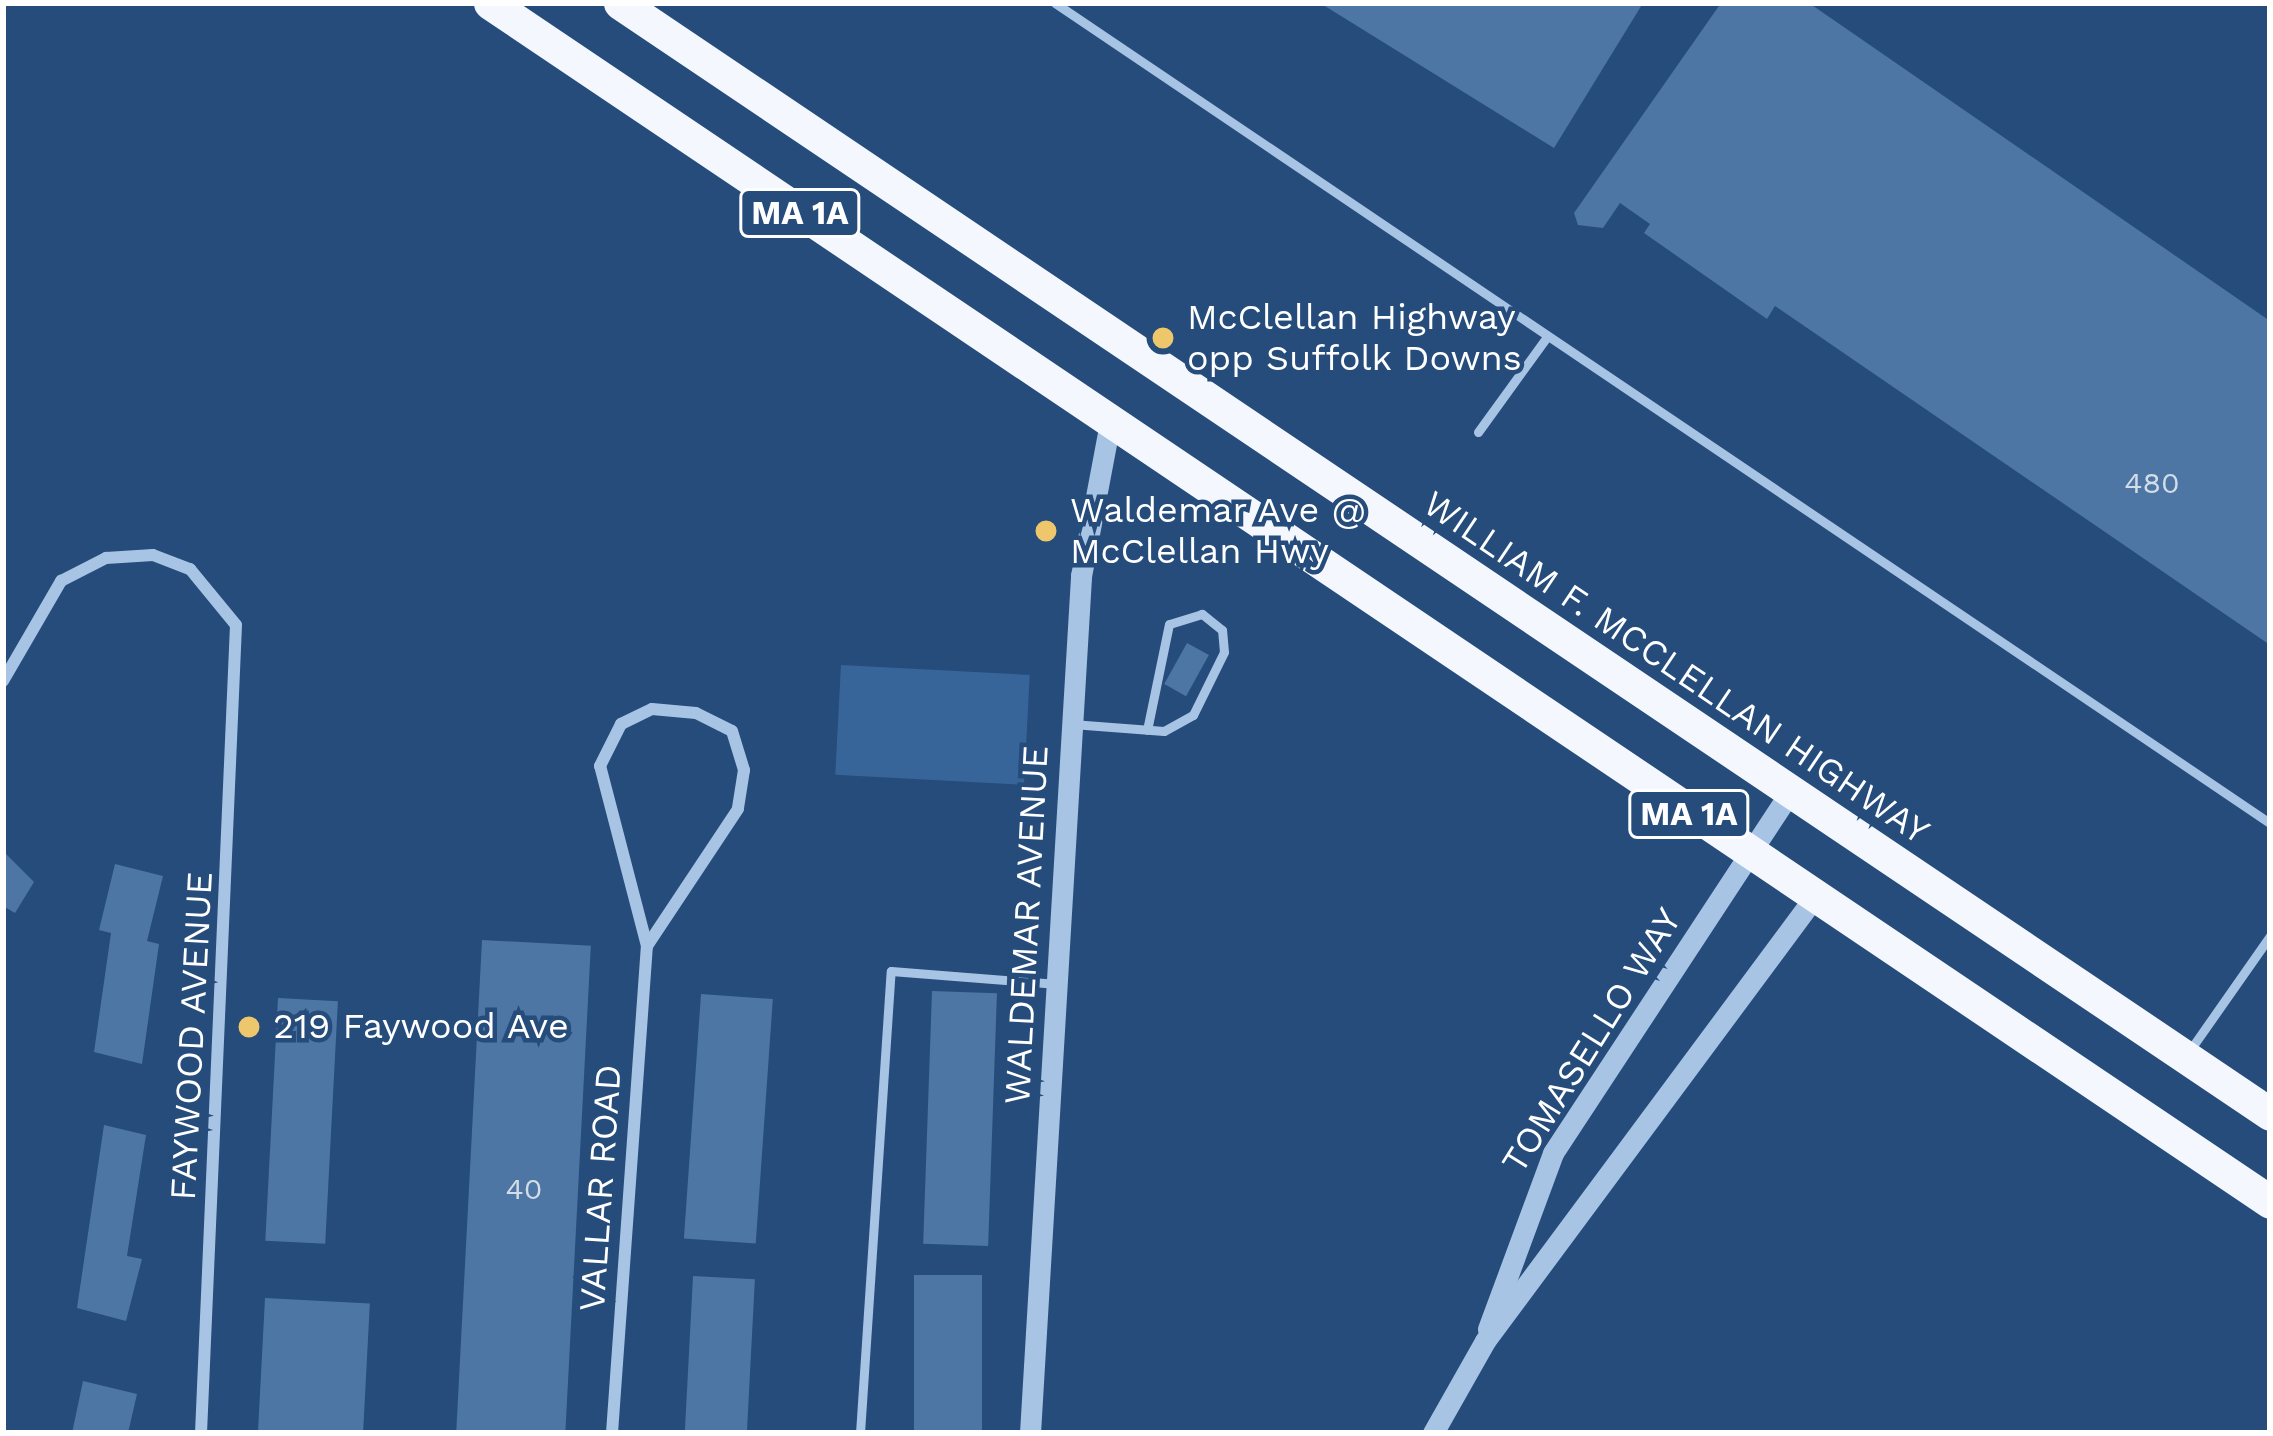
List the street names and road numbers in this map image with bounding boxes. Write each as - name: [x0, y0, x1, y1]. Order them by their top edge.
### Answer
- road number: MA 1A: [737, 186, 863, 240]
- street label: WILLIAM F. MCCLELLAN HIGHWAY: [1415, 482, 1937, 854]
- street label: WALDEMAR AVENUE: [996, 744, 1058, 1106]
- road number: MA 1A: [1626, 787, 1752, 841]
- street label: FAYWOOD AVENUE: [162, 870, 222, 1202]
- street label: TOMASELLO WAY: [1493, 900, 1691, 1182]
- street label: VALLAR ROAD: [571, 1063, 631, 1313]

